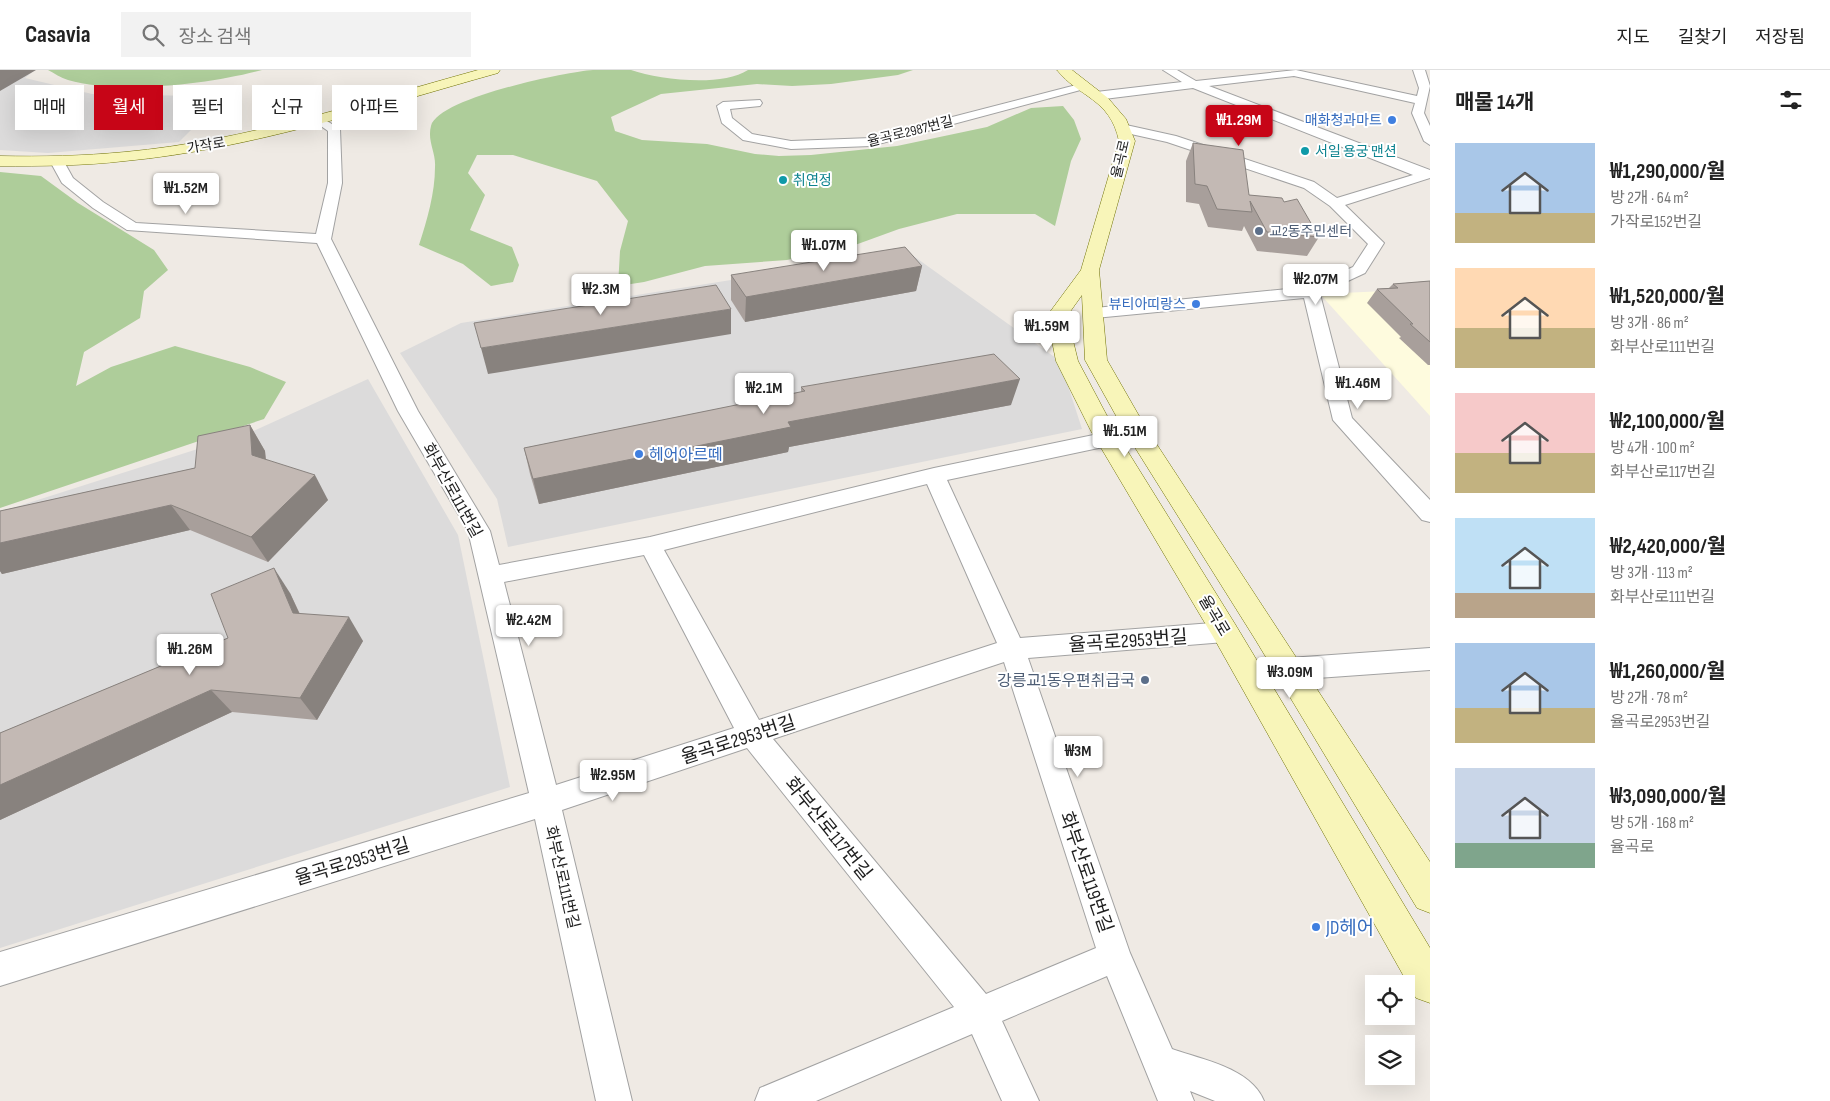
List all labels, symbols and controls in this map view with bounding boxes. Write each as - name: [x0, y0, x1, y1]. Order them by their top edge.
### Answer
- search box: [121, 12, 471, 57]
- text: Casavia: [25, 20, 91, 49]
- icon: search: [139, 21, 167, 49]
- text: 장소 검색: [179, 26, 251, 49]
- text: 지도: [1617, 27, 1650, 48]
- text: 길찾기: [1678, 27, 1727, 48]
- text: 저장됨: [1755, 27, 1805, 48]
- chip: 매매: [15, 85, 84, 130]
- chip: 월세: [94, 85, 163, 130]
- chip: 필터: [173, 85, 242, 130]
- chip: 신규: [252, 85, 322, 130]
- chip: 아파트: [332, 85, 417, 130]
- icon: filters: [1777, 86, 1805, 114]
- text: 매물 14개: [1455, 90, 1534, 115]
- pin: ₩1.29M: [1198, 104, 1280, 147]
- text: ₩1.29M: [1217, 111, 1261, 130]
- place label: 매화청과마트: [1305, 112, 1382, 129]
- street label: 율곡로2987번길: [865, 113, 955, 150]
- marker: 매화청과마트: [1386, 114, 1398, 126]
- street label: 가작로: [186, 134, 227, 157]
- street label: 율곡로: [1108, 138, 1133, 180]
- place label: 서일 용궁 맨션: [1315, 143, 1397, 160]
- marker: 서일 용궁 맨션: [1299, 145, 1311, 157]
- text: ₩1,290,000/월: [1610, 159, 1726, 184]
- icon: home: [1495, 163, 1555, 223]
- pin: ₩1.52M: [145, 172, 227, 215]
- place label: 취연정: [793, 172, 832, 189]
- marker: 취연정: [777, 174, 789, 186]
- text: ₩1.52M: [164, 179, 208, 198]
- text: 방 2개 · 64 m²: [1610, 189, 1689, 208]
- text: 가작로152번길: [1610, 213, 1702, 232]
- place label: 교2동주민센터: [1269, 223, 1352, 240]
- marker: 교2동주민센터: [1253, 225, 1265, 237]
- pin: ₩1.07M: [783, 230, 865, 272]
- text: ₩1.07M: [802, 236, 846, 255]
- pin: ₩2.07M: [1275, 264, 1357, 306]
- text: ₩2.07M: [1294, 270, 1338, 289]
- pin: ₩2.3M: [566, 274, 636, 316]
- text: ₩2.3M: [582, 280, 620, 299]
- text: ₩1,520,000/월: [1610, 284, 1725, 309]
- icon: home: [1495, 288, 1555, 348]
- place label: 뷰티아띠랑스: [1109, 296, 1186, 313]
- marker: 뷰티아띠랑스: [1190, 298, 1202, 310]
- pin: ₩1.59M: [1006, 310, 1088, 353]
- text: 방 3개 · 86 m²: [1610, 314, 1689, 333]
- text: ₩1.59M: [1025, 317, 1069, 336]
- text: 화부산로111번길: [1610, 338, 1715, 357]
- pin: ₩1.46M: [1317, 368, 1399, 410]
- pin: ₩2.1M: [729, 372, 799, 415]
- text: ₩1.46M: [1336, 374, 1380, 393]
- text: ₩2.1M: [746, 379, 782, 398]
- text: ₩2,100,000/월: [1610, 409, 1725, 434]
- icon: home: [1495, 413, 1555, 473]
- pin: ₩1.51M: [1084, 416, 1166, 458]
- text: ₩1.51M: [1103, 422, 1147, 441]
- text: 방 4개 · 100 m²: [1610, 439, 1695, 458]
- street label: 화부산로111번길: [418, 440, 485, 541]
- place label: 헤어아르떼: [649, 446, 723, 465]
- marker: 헤어아르떼: [633, 448, 645, 460]
- text: 화부산로117번길: [1610, 463, 1716, 482]
- text: ₩2,420,000/월: [1610, 534, 1726, 559]
- icon: home: [1495, 538, 1555, 598]
- text: 방 3개 · 113 m²: [1610, 564, 1693, 583]
- text: 화부산로111번길: [1610, 588, 1715, 607]
- street label: 율곡로: [1194, 592, 1233, 640]
- pin: ₩2.42M: [488, 604, 570, 647]
- text: ₩2.42M: [507, 611, 551, 630]
- street label: 율곡로2953번길: [1068, 626, 1188, 657]
- pin: ₩1.26M: [149, 634, 231, 676]
- text: ₩1.26M: [168, 640, 212, 659]
- pin: ₩3.09M: [1249, 656, 1331, 699]
- text: ₩1,260,000/월: [1610, 659, 1726, 684]
- text: ₩3.09M: [1267, 663, 1313, 682]
- icon: home: [1495, 663, 1555, 723]
- place label: 강릉교1동우편취급국: [997, 672, 1135, 691]
- marker: 강릉교1동우편취급국: [1139, 674, 1151, 686]
- text: 방 2개 · 78 m²: [1610, 689, 1688, 708]
- street label: 율곡로2953번길: [678, 711, 799, 770]
- text: 율곡로2953번길: [1610, 713, 1710, 732]
- pin: ₩3M: [1054, 736, 1102, 778]
- text: ₩3M: [1065, 742, 1091, 761]
- pin: ₩2.95M: [572, 760, 654, 802]
- text: ₩2.95M: [591, 766, 635, 785]
- street label: 화부산로117번길: [779, 773, 876, 885]
- text: ₩3,090,000/월: [1610, 784, 1727, 809]
- icon: home: [1495, 788, 1555, 848]
- street label: 화부산로119번길: [1054, 809, 1117, 936]
- text: 방 5개 · 168 m²: [1610, 814, 1694, 833]
- street label: 화부산로111번길: [540, 824, 583, 931]
- street label: 율곡로2953번길: [292, 834, 413, 891]
- text: 율곡로: [1610, 838, 1654, 857]
- place label: JD헤어: [1325, 917, 1374, 940]
- marker: JD헤어: [1310, 921, 1322, 933]
- map controls: [1365, 975, 1415, 1085]
- button: locate: [1365, 975, 1415, 1025]
- button: layers: [1365, 1035, 1415, 1085]

